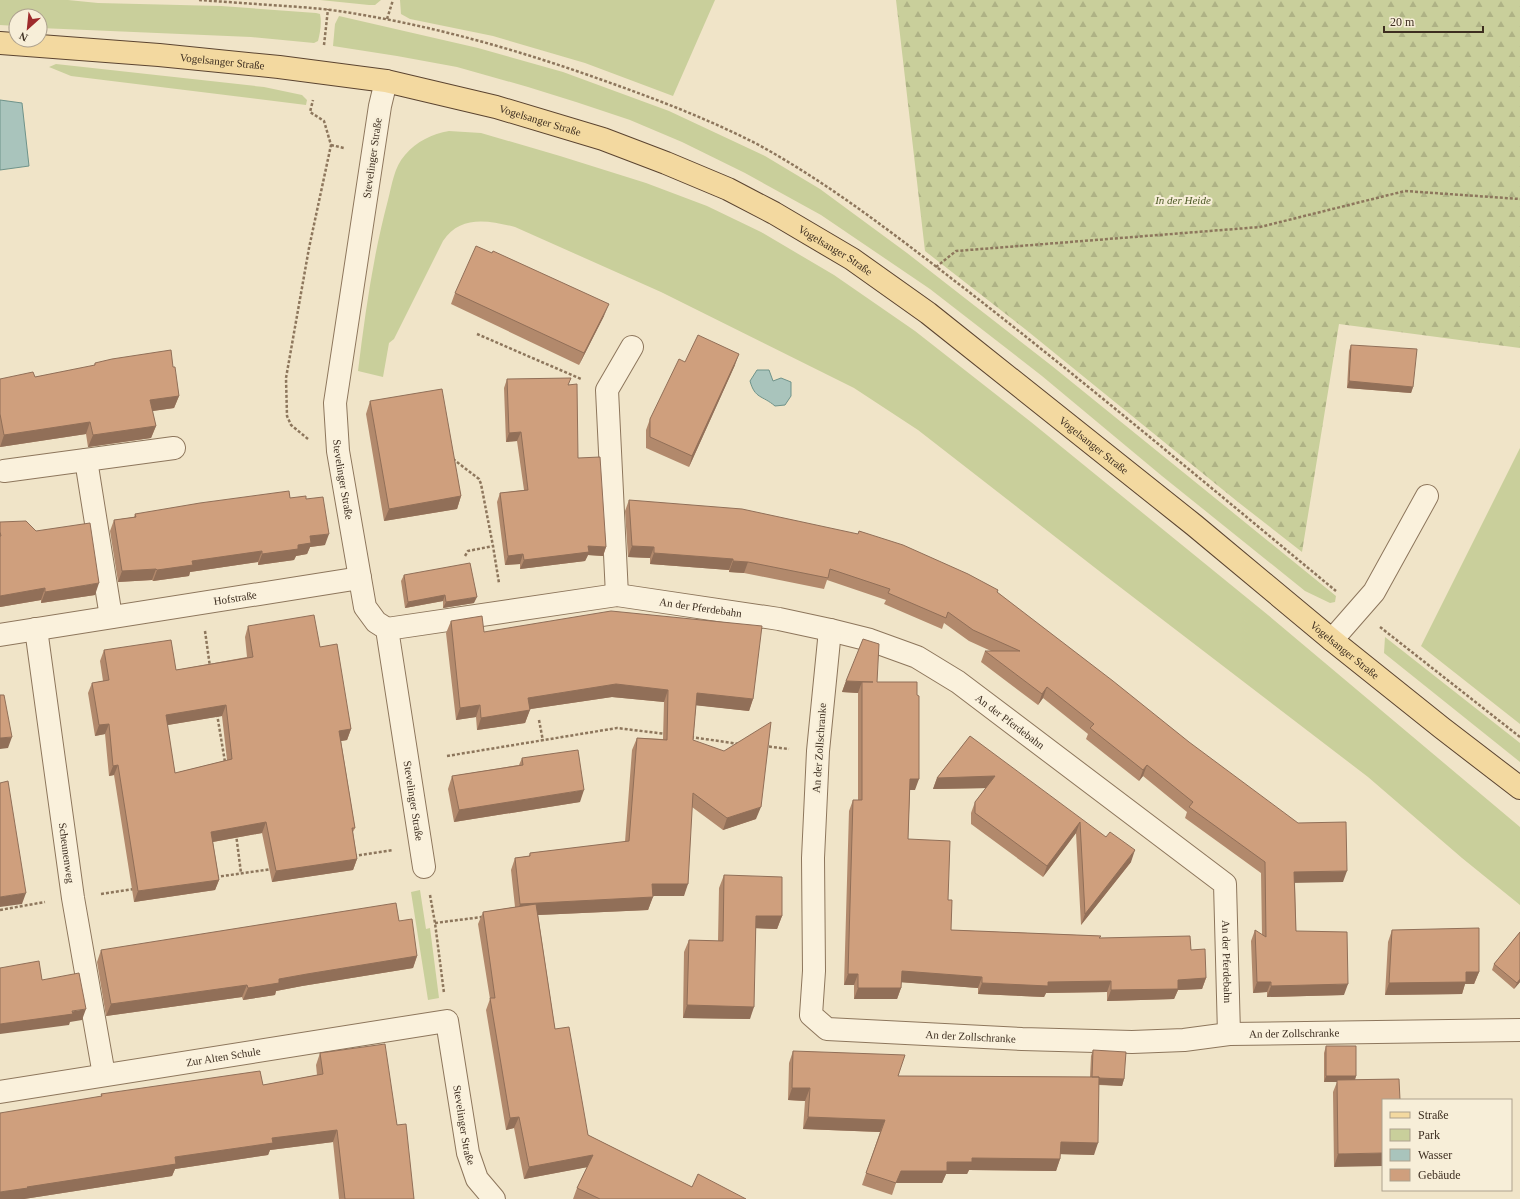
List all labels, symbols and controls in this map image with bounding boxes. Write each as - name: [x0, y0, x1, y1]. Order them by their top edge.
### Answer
- north arrow: [8, 8, 48, 48]
- scale bar: [1384, 8, 1483, 34]
- text: 20 m: [1390, 15, 1415, 29]
- text: N: [17, 30, 30, 44]
- street label: Vogelsanger Straße: [179, 51, 265, 72]
- street label: Vogelsanger Straße: [498, 102, 583, 138]
- street label: Stevelinger Straße: [360, 117, 384, 199]
- park label: In der Heide: [1154, 194, 1211, 206]
- street label: Vogelsanger Straße: [796, 223, 875, 278]
- street label: Vogelsanger Straße: [1057, 414, 1131, 476]
- street label: Stevelinger Straße: [331, 439, 356, 520]
- street label: Hofstraße: [213, 588, 258, 607]
- street label: An der Pferdebahn: [659, 595, 743, 619]
- street label: Vogelsanger Straße: [1308, 619, 1382, 681]
- street label: An der Pferdebahn: [973, 692, 1047, 752]
- street label: An der Zollschranke: [810, 702, 828, 794]
- street label: Stevelinger Straße: [402, 760, 426, 842]
- street label: Scheunenweg: [57, 822, 77, 884]
- street label: An der Pferdebahn: [1220, 920, 1234, 1004]
- street label: An der Zollschranke: [1249, 1026, 1340, 1040]
- street label: An der Zollschranke: [925, 1028, 1016, 1045]
- street label: Zur Alten Schule: [185, 1045, 261, 1068]
- street label: Stevelinger Straße: [451, 1084, 478, 1167]
- legend: [1382, 1099, 1512, 1191]
- text: Straße: [1418, 1108, 1449, 1122]
- text: Park: [1418, 1128, 1440, 1142]
- text: Wasser: [1418, 1148, 1452, 1162]
- text: Gebäude: [1418, 1168, 1461, 1182]

